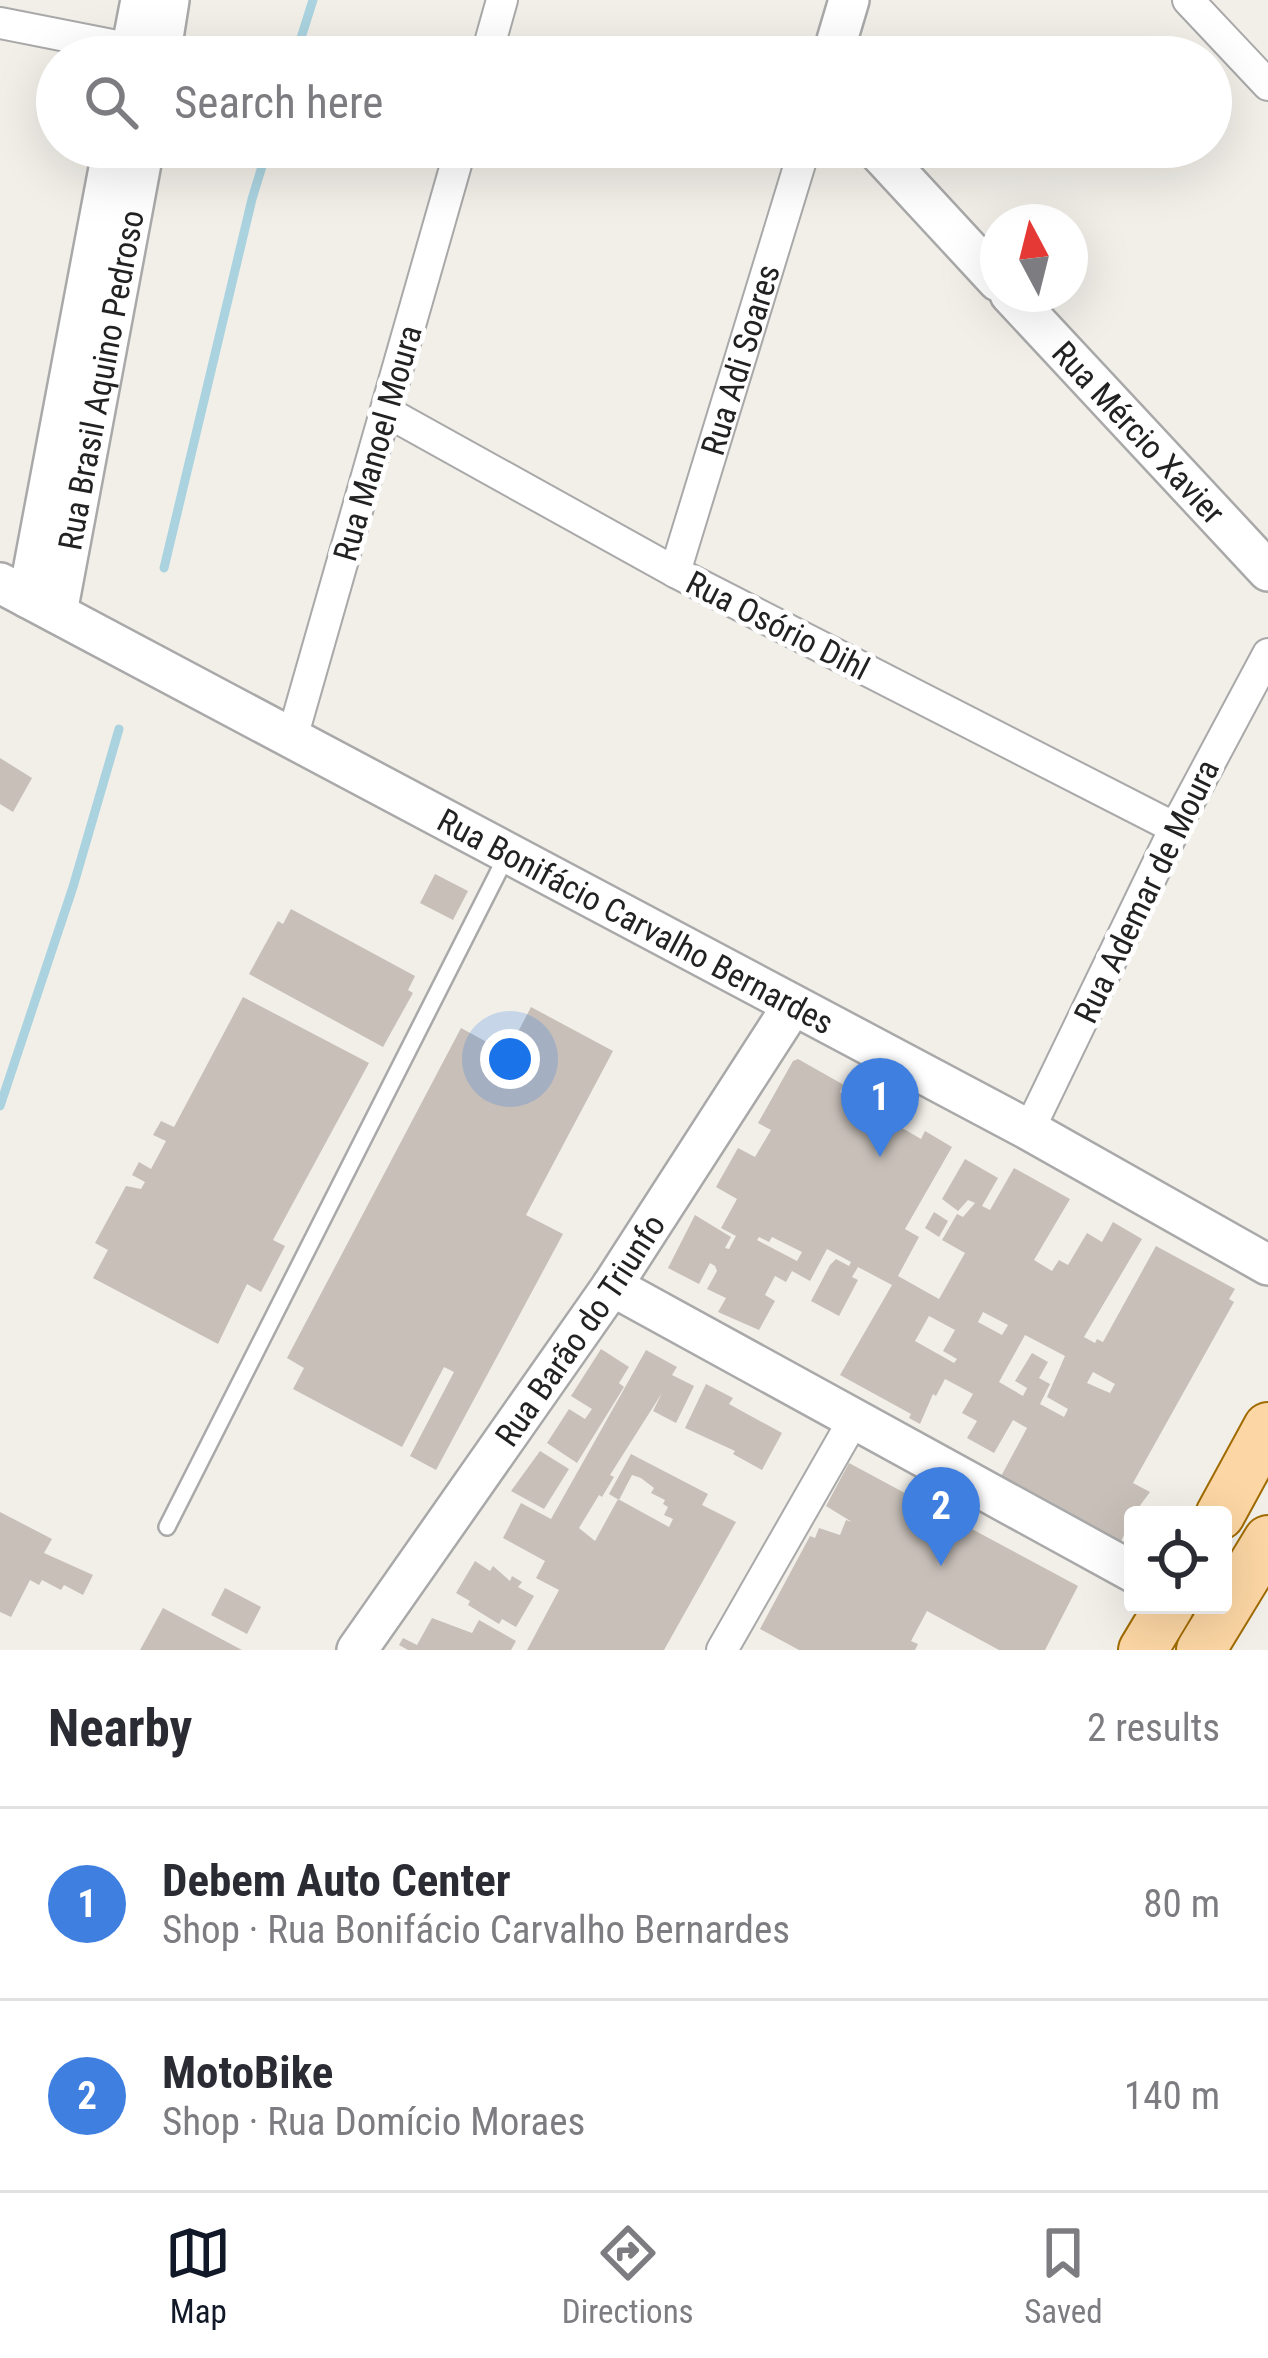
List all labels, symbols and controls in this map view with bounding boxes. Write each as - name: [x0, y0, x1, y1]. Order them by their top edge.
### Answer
- search box: [36, 36, 1232, 168]
- icon: search: [78, 69, 144, 135]
- text: Search here: [174, 76, 383, 129]
- north arrow: [980, 204, 1088, 312]
- street label: Rua Brasil Aquino Pedroso: [50, 207, 152, 553]
- street label: Rua Adi Soares: [693, 260, 788, 460]
- street label: Rua Manoel Moura: [325, 321, 430, 566]
- street label: Rua Mércio Xavier: [1044, 333, 1233, 532]
- street label: Rua Osório Dihl: [680, 563, 876, 688]
- street label: Rua Ademar de Moura: [1066, 753, 1227, 1029]
- street label: Rua Bonifácio Carvalho Bernardes: [431, 800, 840, 1042]
- your location: [480, 1029, 540, 1089]
- pin: 1: [841, 1058, 919, 1157]
- street label: Rua Barão do Triunfo: [487, 1207, 673, 1454]
- pin: 2: [902, 1467, 980, 1566]
- map controls: [1124, 1506, 1232, 1614]
- button: locate: [1124, 1506, 1232, 1614]
- text: Nearby: [48, 1699, 192, 1758]
- text: 2 results: [1087, 1705, 1220, 1751]
- text: Debem Auto Center: [162, 1854, 511, 1907]
- text: 1: [77, 1881, 97, 1927]
- text: 80 m: [1143, 1881, 1220, 1927]
- text: Shop · Rua Bonifácio Carvalho Bernardes: [162, 1907, 790, 1953]
- text: MotoBike: [162, 2046, 333, 2099]
- text: 2: [77, 2073, 97, 2119]
- text: 140 m: [1124, 2073, 1220, 2119]
- text: Shop · Rua Domício Moraes: [162, 2099, 585, 2145]
- tab: Map: [165, 2220, 231, 2331]
- tab: Directions: [562, 2220, 694, 2331]
- tab: Saved: [1024, 2220, 1103, 2331]

